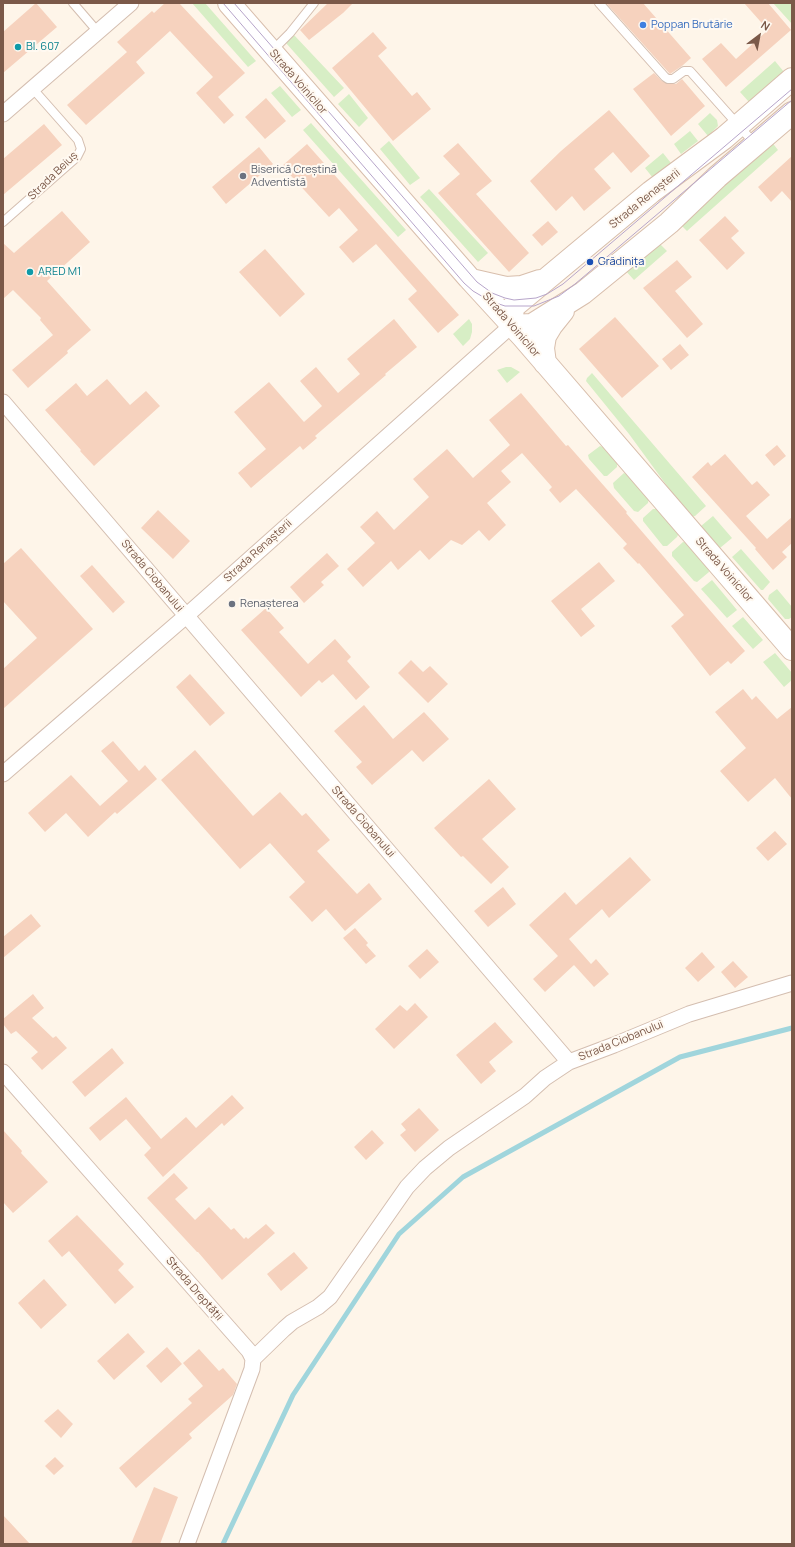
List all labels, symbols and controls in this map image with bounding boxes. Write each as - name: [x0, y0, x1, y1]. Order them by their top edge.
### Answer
- north arrow: [739, 16, 779, 56]
- text: N: [758, 17, 773, 34]
- place label: Poppan Brutărie: [651, 18, 733, 32]
- marker: Poppan Brutărie: [638, 20, 648, 30]
- place label: Bl. 607: [26, 40, 59, 54]
- marker: Bl. 607: [13, 42, 23, 52]
- street label: Strada Voinicilor: [266, 47, 330, 117]
- street label: Strada Beiuș: [25, 149, 81, 203]
- place label: Biserică Creștină Adventistă: [251, 163, 337, 189]
- street label: Strada Renașterii: [607, 166, 683, 232]
- marker: Biserică Creștină Adventistă: [238, 171, 248, 181]
- place label: Grădinița: [598, 255, 644, 269]
- marker: Grădinița: [585, 257, 595, 267]
- place label: ARED M1: [38, 265, 81, 279]
- marker: ARED M1: [25, 267, 35, 277]
- street label: Strada Voinicilor: [479, 290, 543, 360]
- street label: Strada Renașterii: [221, 517, 295, 585]
- street label: Strada Voinicilor: [692, 535, 756, 605]
- street label: Strada Ciobanului: [118, 537, 186, 615]
- place label: Renașterea: [240, 597, 299, 611]
- marker: Renașterea: [227, 599, 237, 609]
- street label: Strada Ciobanului: [328, 784, 398, 860]
- street label: Strada Ciobanului: [577, 1018, 665, 1064]
- street label: Strada Dreptății: [163, 1255, 225, 1323]

